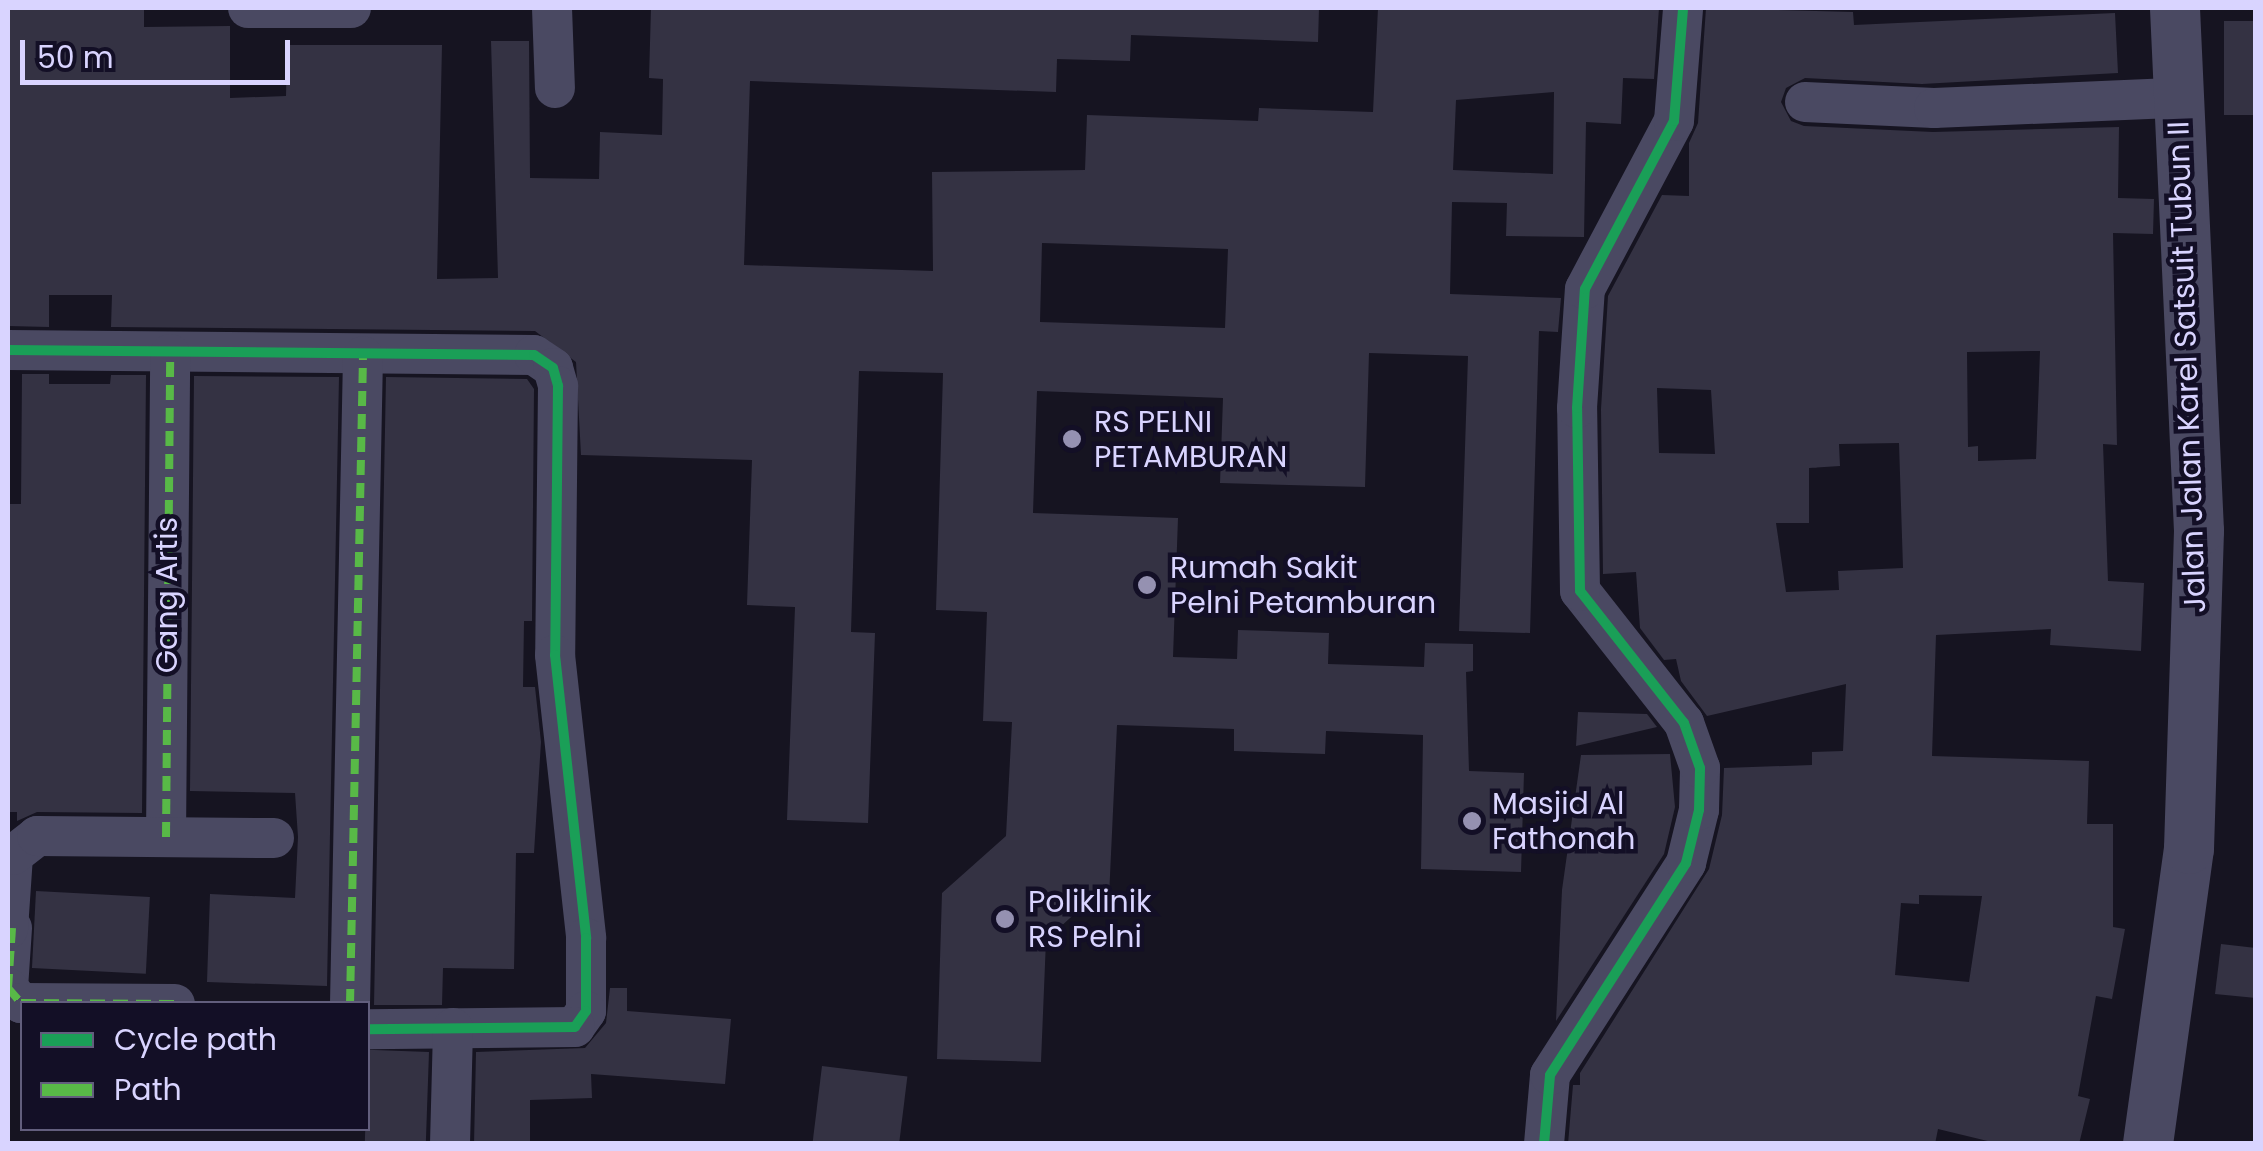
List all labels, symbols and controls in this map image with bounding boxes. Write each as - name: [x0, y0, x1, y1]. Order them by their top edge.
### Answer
- scale bar: [25, 20, 295, 82]
- text: 50 m: [37, 36, 114, 79]
- street label: Jalan Jalan Karel Satsuit Tubun II: [2160, 120, 2214, 614]
- place label: RS PELNI PETAMBURAN: [1094, 404, 1287, 474]
- marker: RS PELNI PETAMBURAN: [1059, 426, 1085, 452]
- street label: Gang Artis: [149, 517, 185, 673]
- place label: Rumah Sakit Pelni Petamburan: [1170, 550, 1436, 620]
- marker: Rumah Sakit Pelni Petamburan: [1134, 572, 1160, 598]
- place label: Masjid Al Fathonah: [1492, 786, 1635, 856]
- marker: Masjid Al Fathonah: [1461, 810, 1483, 832]
- place label: Poliklinik RS Pelni: [1028, 884, 1152, 954]
- marker: Poliklinik RS Pelni: [992, 906, 1018, 932]
- legend: [20, 1001, 370, 1131]
- text: Cycle path: [114, 1018, 277, 1061]
- text: Path: [114, 1068, 182, 1111]

